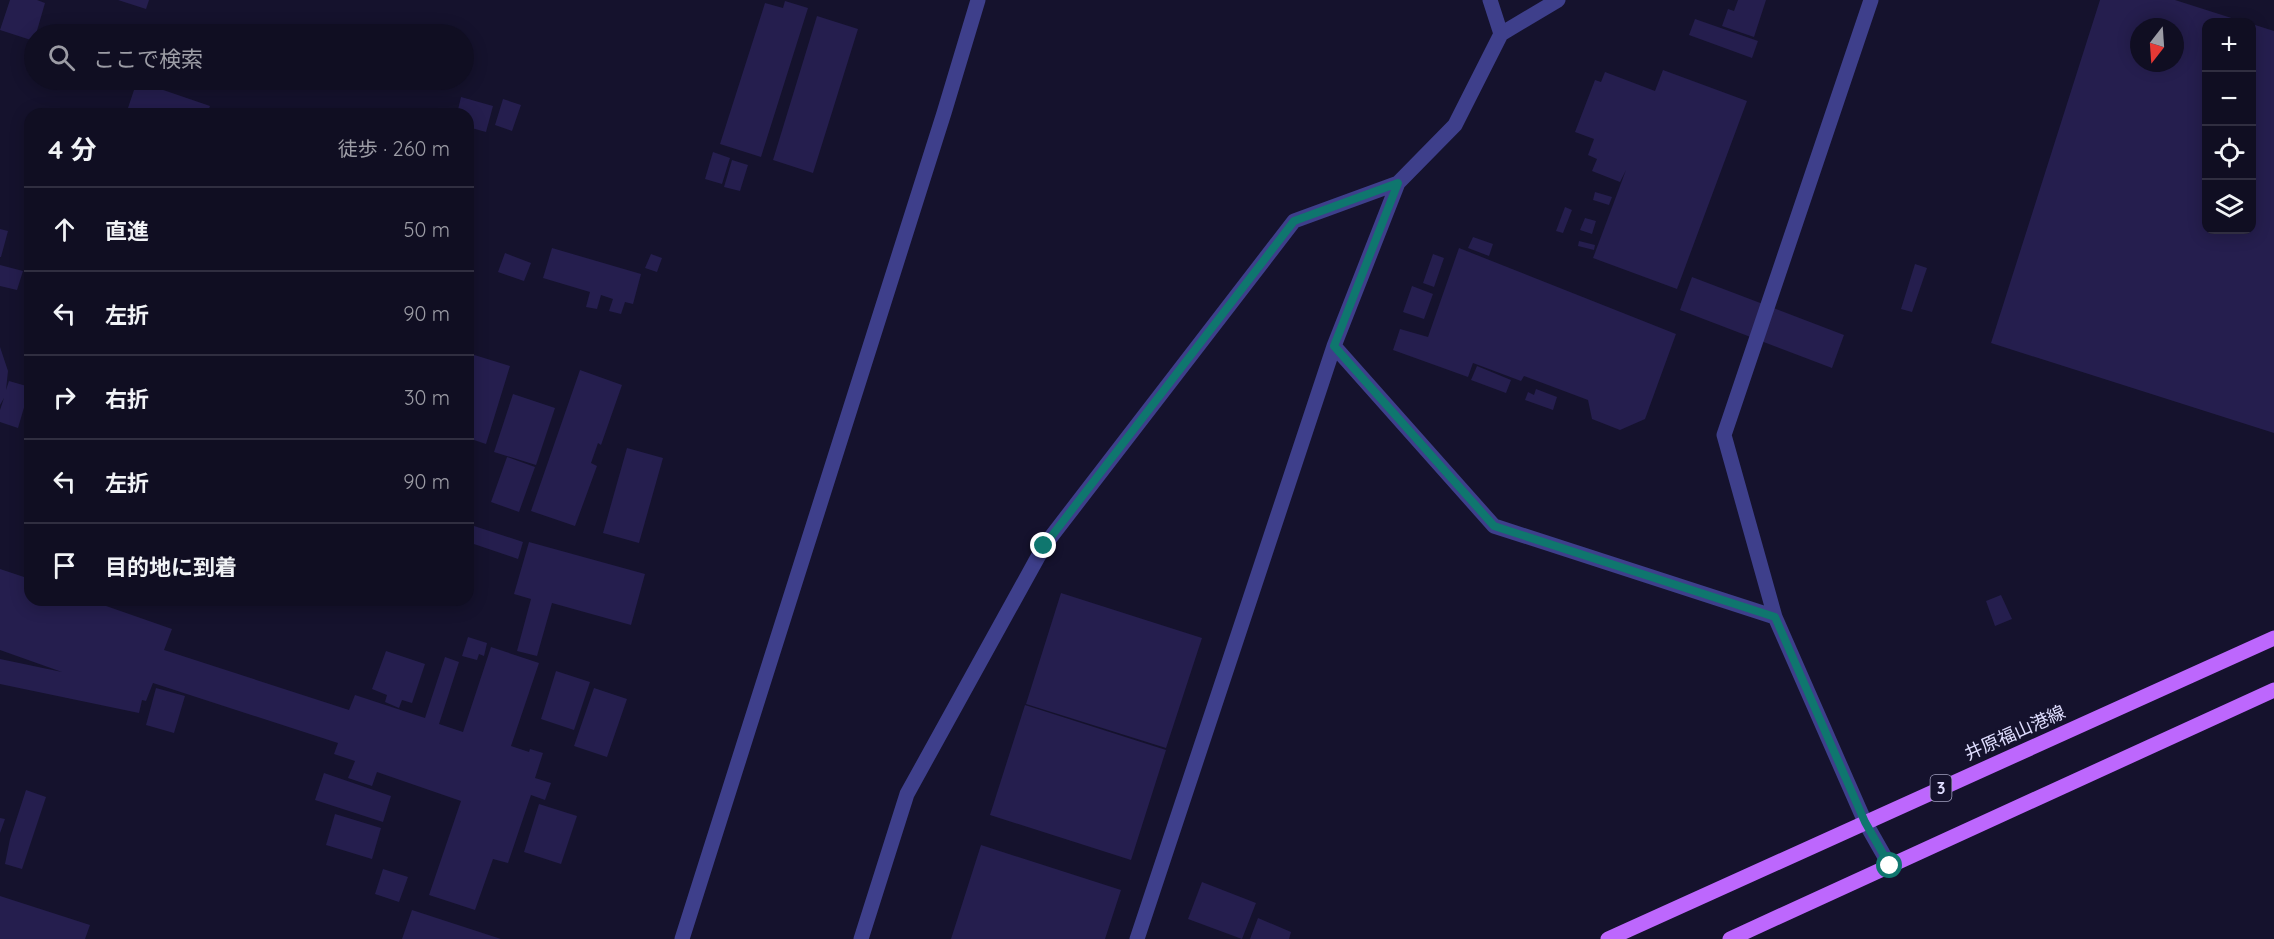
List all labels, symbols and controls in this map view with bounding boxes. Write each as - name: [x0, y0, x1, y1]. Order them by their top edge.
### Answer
- north arrow: [2130, 18, 2184, 72]
- map controls: [2202, 18, 2256, 234]
- button: +: [2202, 18, 2256, 72]
- search box: [24, 24, 474, 90]
- icon: search: [45, 41, 78, 74]
- text: ここで検索: [93, 45, 203, 73]
- button: −: [2202, 72, 2256, 126]
- button: locate: [2202, 126, 2256, 180]
- text: 4 分: [48, 133, 97, 166]
- text: 徒歩 · 260 m: [338, 136, 450, 161]
- button: layers: [2202, 180, 2256, 234]
- icon: ahead: [48, 213, 81, 246]
- text: 直進: [105, 217, 149, 245]
- text: 50 m: [404, 217, 450, 242]
- icon: left: [48, 297, 81, 330]
- text: 左折: [105, 301, 149, 329]
- text: 90 m: [403, 301, 450, 326]
- icon: right: [48, 381, 81, 414]
- text: 右折: [105, 385, 149, 413]
- text: 30 m: [404, 385, 450, 410]
- icon: left: [48, 465, 81, 498]
- text: 左折: [105, 469, 149, 497]
- text: 90 m: [403, 469, 450, 494]
- route end: [1030, 532, 1056, 558]
- icon: arrive: [48, 549, 81, 582]
- text: 目的地に到着: [105, 553, 237, 581]
- street label: 井原福山港線: [1961, 700, 2069, 765]
- road number: 3: [1930, 775, 1952, 801]
- route start: [1876, 852, 1902, 878]

